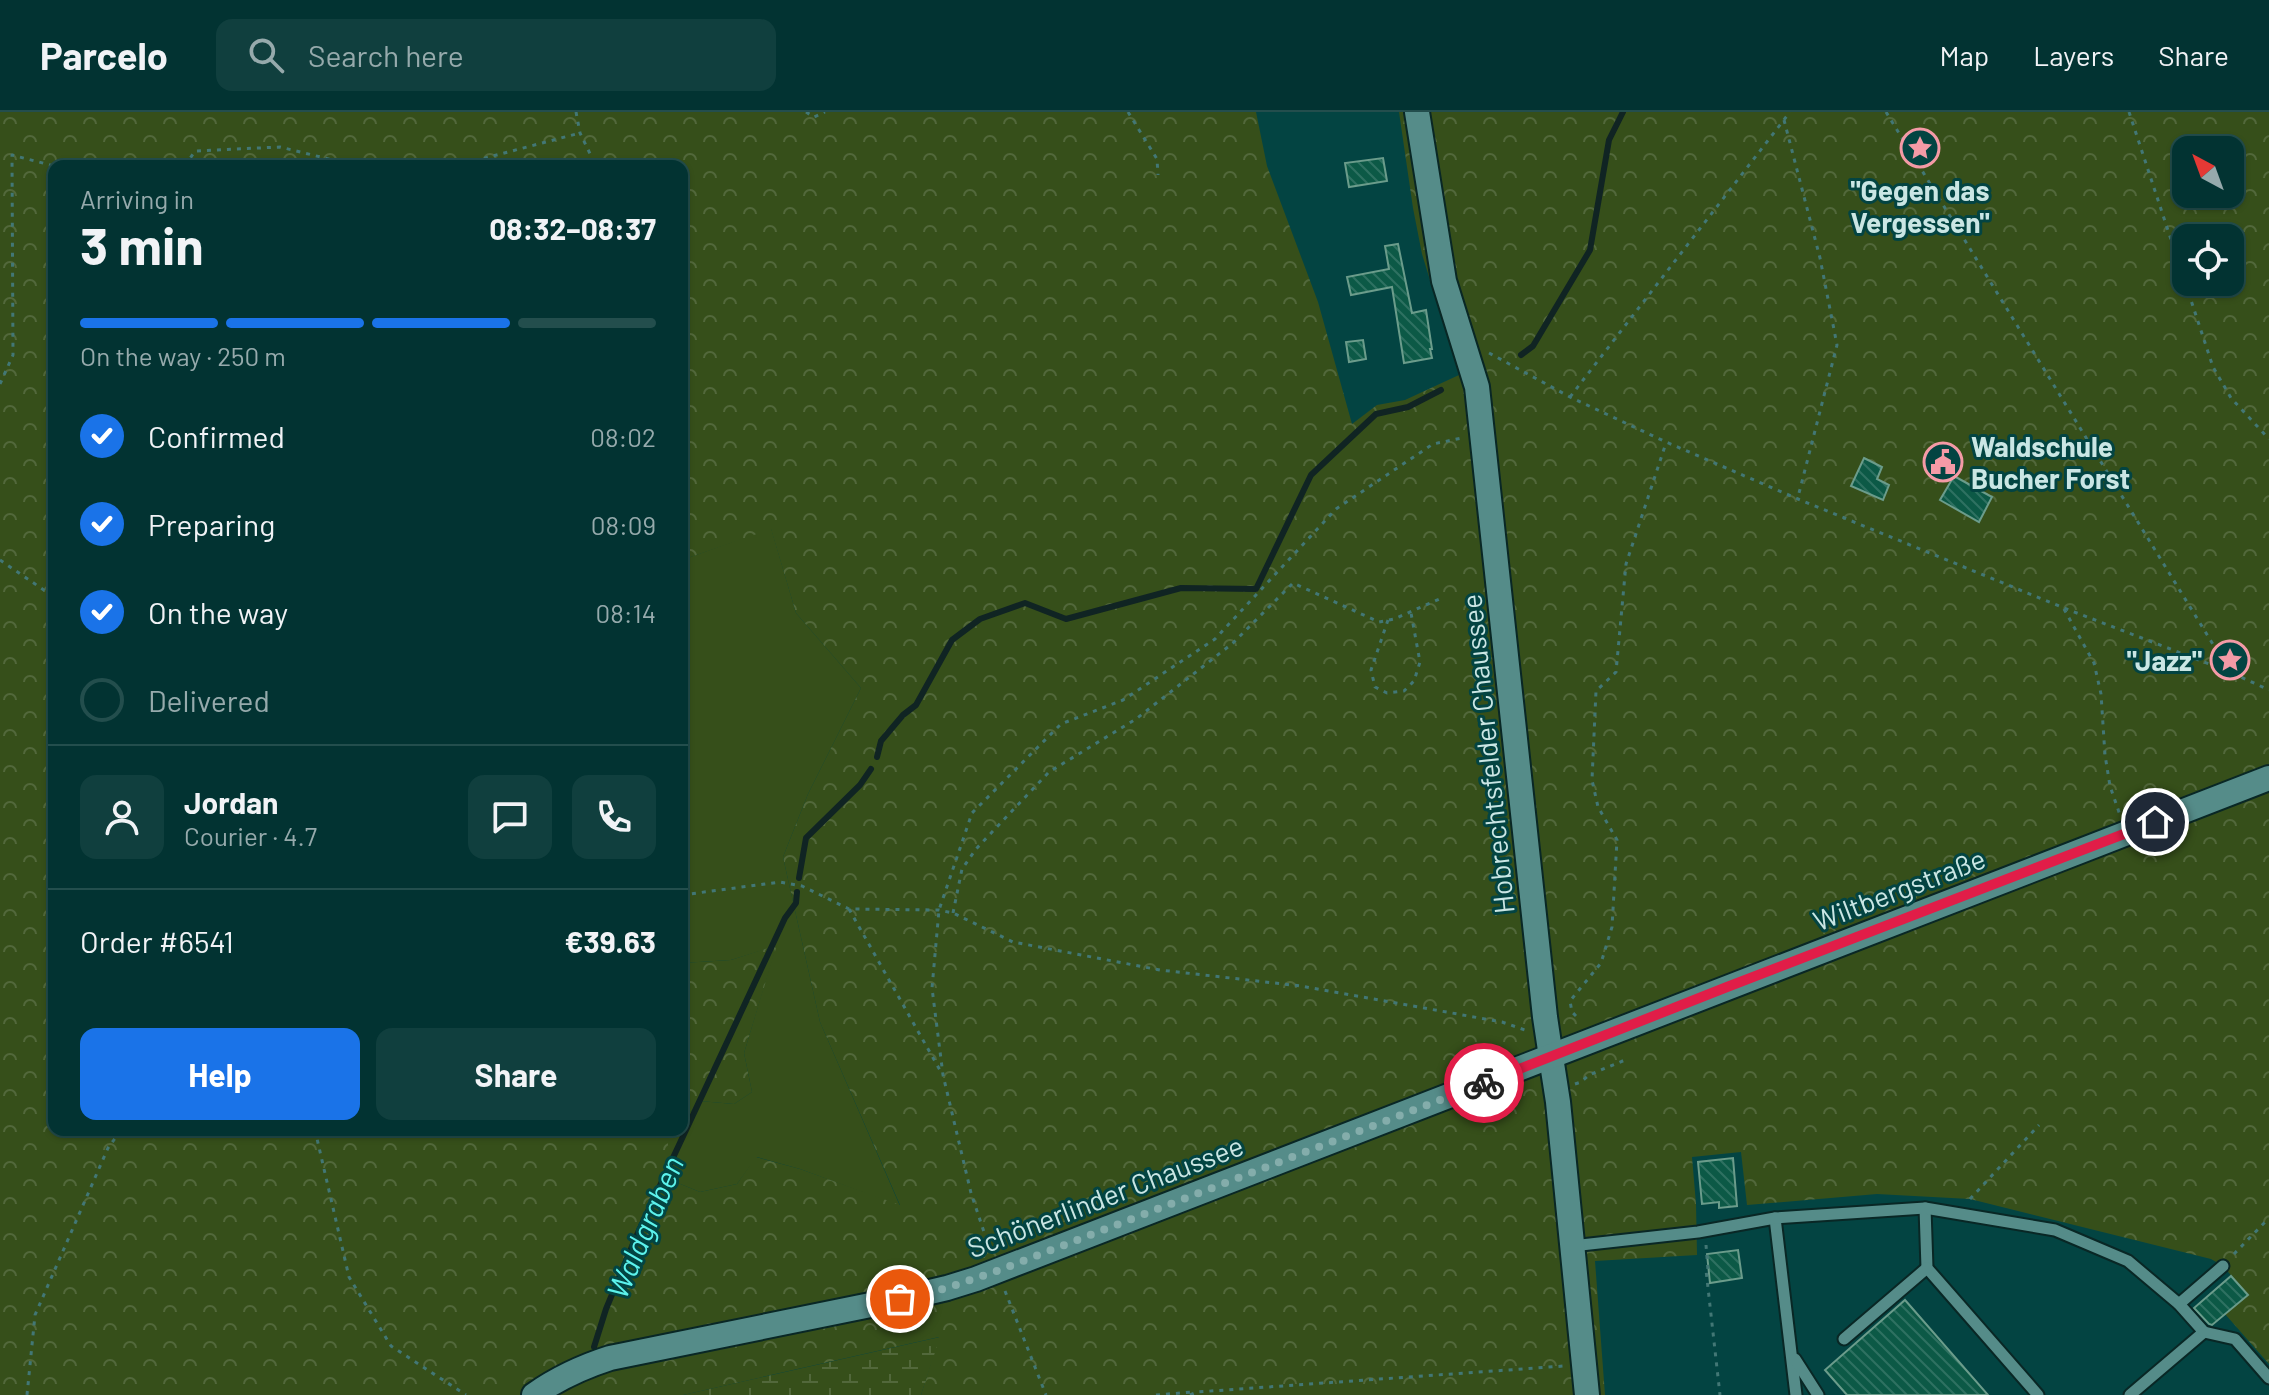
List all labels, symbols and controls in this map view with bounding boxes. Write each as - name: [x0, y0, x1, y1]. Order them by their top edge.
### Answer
- search box: [216, 19, 776, 91]
- text: Parcelo: [40, 32, 168, 78]
- icon: search: [244, 33, 288, 77]
- text: Search here: [308, 37, 464, 73]
- text: Map: [1939, 38, 1989, 72]
- text: Layers: [2033, 38, 2114, 72]
- text: Share: [2158, 38, 2229, 72]
- place icon: "Gegen das Vergessen": [1899, 127, 1941, 169]
- north arrow: [2172, 136, 2244, 208]
- map controls: [2172, 136, 2244, 296]
- place label: "Gegen das Vergessen": [1850, 173, 1990, 239]
- text: Arriving in: [80, 183, 194, 214]
- text: 08:32–08:37: [489, 210, 656, 246]
- text: 3 min: [80, 213, 204, 275]
- button: locate: [2172, 224, 2244, 296]
- text: On the way · 250 m: [80, 340, 286, 371]
- icon: check: [80, 414, 124, 458]
- text: Confirmed: [148, 418, 285, 454]
- text: 08:02: [590, 421, 656, 452]
- place label: Waldschule Bucher Forst: [1971, 429, 2130, 495]
- public building icon: Waldschule Bucher Forst: [1922, 441, 1964, 483]
- icon: check: [80, 502, 124, 546]
- text: Preparing: [148, 506, 275, 542]
- text: 08:09: [591, 509, 656, 540]
- icon: check: [80, 590, 124, 634]
- street label: Hobrechtsfelder Chaussee: [1453, 593, 1521, 915]
- text: On the way: [148, 594, 288, 630]
- text: 08:14: [596, 597, 656, 628]
- place icon: "Jazz": [2209, 639, 2251, 681]
- place label: "Jazz": [2127, 643, 2202, 677]
- text: Delivered: [148, 682, 270, 718]
- button: person: [80, 775, 164, 859]
- button: chat: [468, 775, 552, 859]
- button: phone: [572, 775, 656, 859]
- text: Jordan: [184, 784, 279, 820]
- pin: [2121, 788, 2189, 856]
- icon: home: [2133, 800, 2177, 844]
- text: Courier · 4.7: [184, 820, 317, 851]
- street label: Wiltbergstraße: [1808, 841, 1990, 937]
- text: Order #6541: [80, 923, 234, 959]
- text: €39.63: [564, 923, 656, 959]
- button: Help: [80, 1028, 360, 1120]
- button: Share: [376, 1028, 656, 1120]
- courier: [1444, 1043, 1524, 1123]
- icon: bike: [1462, 1061, 1506, 1105]
- street label: Schönerlinder Chaussee: [962, 1128, 1248, 1264]
- water label: Waldgraben: [598, 1150, 690, 1304]
- pin: [866, 1265, 934, 1333]
- icon: bag: [878, 1277, 922, 1321]

